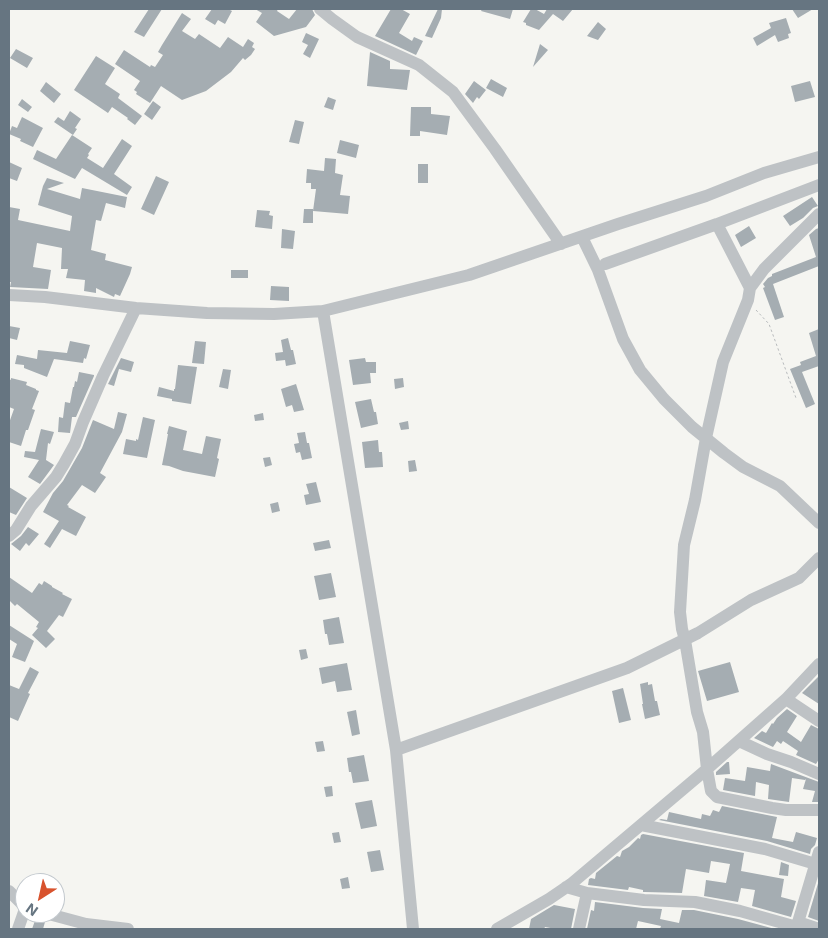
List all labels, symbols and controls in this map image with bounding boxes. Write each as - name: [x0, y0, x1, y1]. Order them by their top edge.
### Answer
- north arrow: [15, 873, 65, 923]
- text: N: [22, 900, 41, 920]

